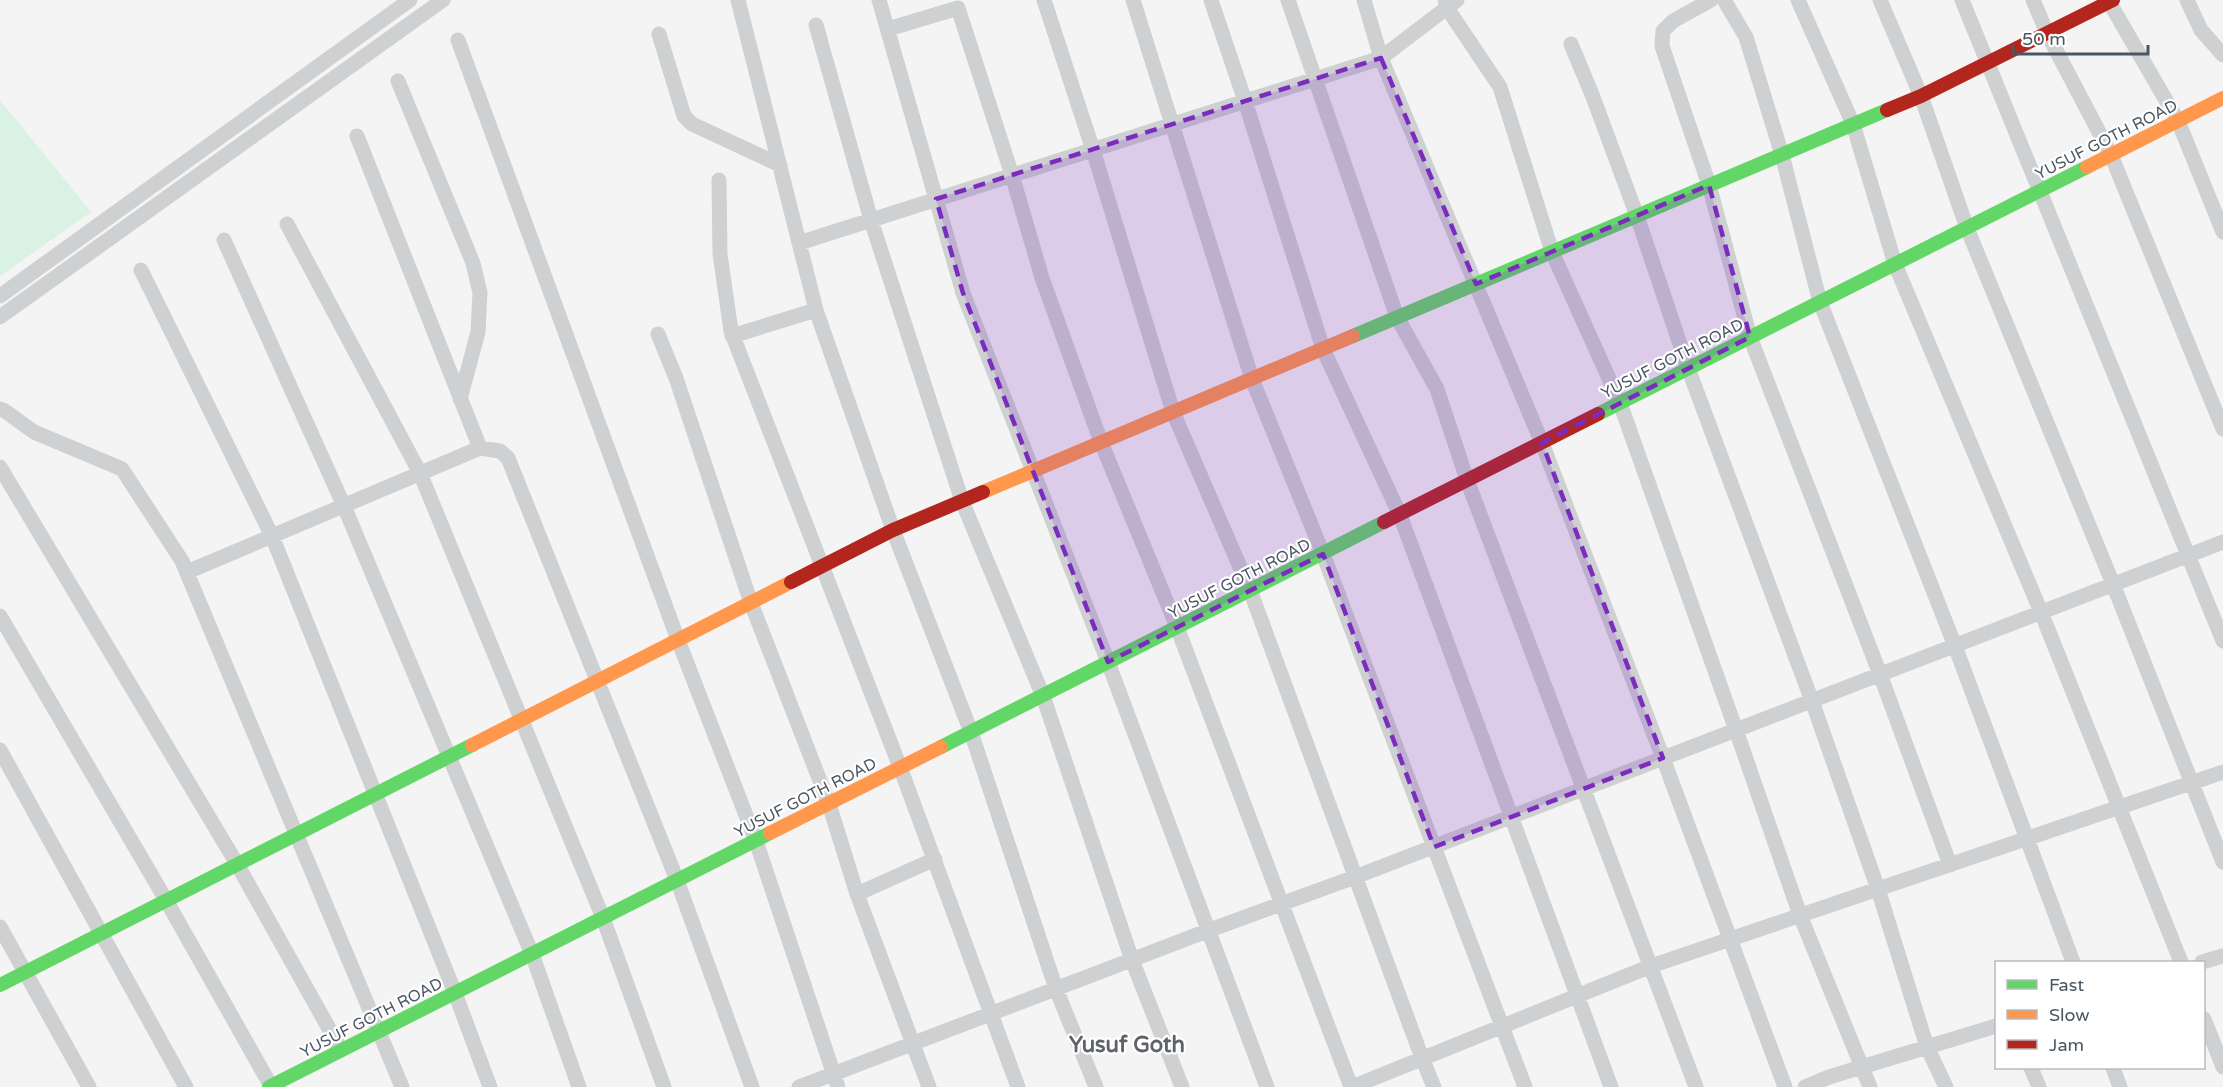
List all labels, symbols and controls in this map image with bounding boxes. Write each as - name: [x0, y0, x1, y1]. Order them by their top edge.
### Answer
- scale bar: [2013, 18, 2148, 56]
- text: 50 m: [2022, 28, 2066, 50]
- street label: YUSUF GOTH ROAD: [2032, 95, 2181, 184]
- street label: YUSUF GOTH ROAD: [1598, 314, 1747, 403]
- street label: YUSUF GOTH ROAD: [1165, 534, 1314, 623]
- street label: YUSUF GOTH ROAD: [731, 753, 880, 842]
- legend: [1995, 961, 2205, 1069]
- street label: YUSUF GOTH ROAD: [297, 973, 446, 1062]
- text: Fast: [2049, 974, 2084, 996]
- text: Slow: [2049, 1004, 2090, 1026]
- district label: Yusuf Goth: [1069, 1032, 1185, 1058]
- text: Jam: [2049, 1034, 2084, 1056]

